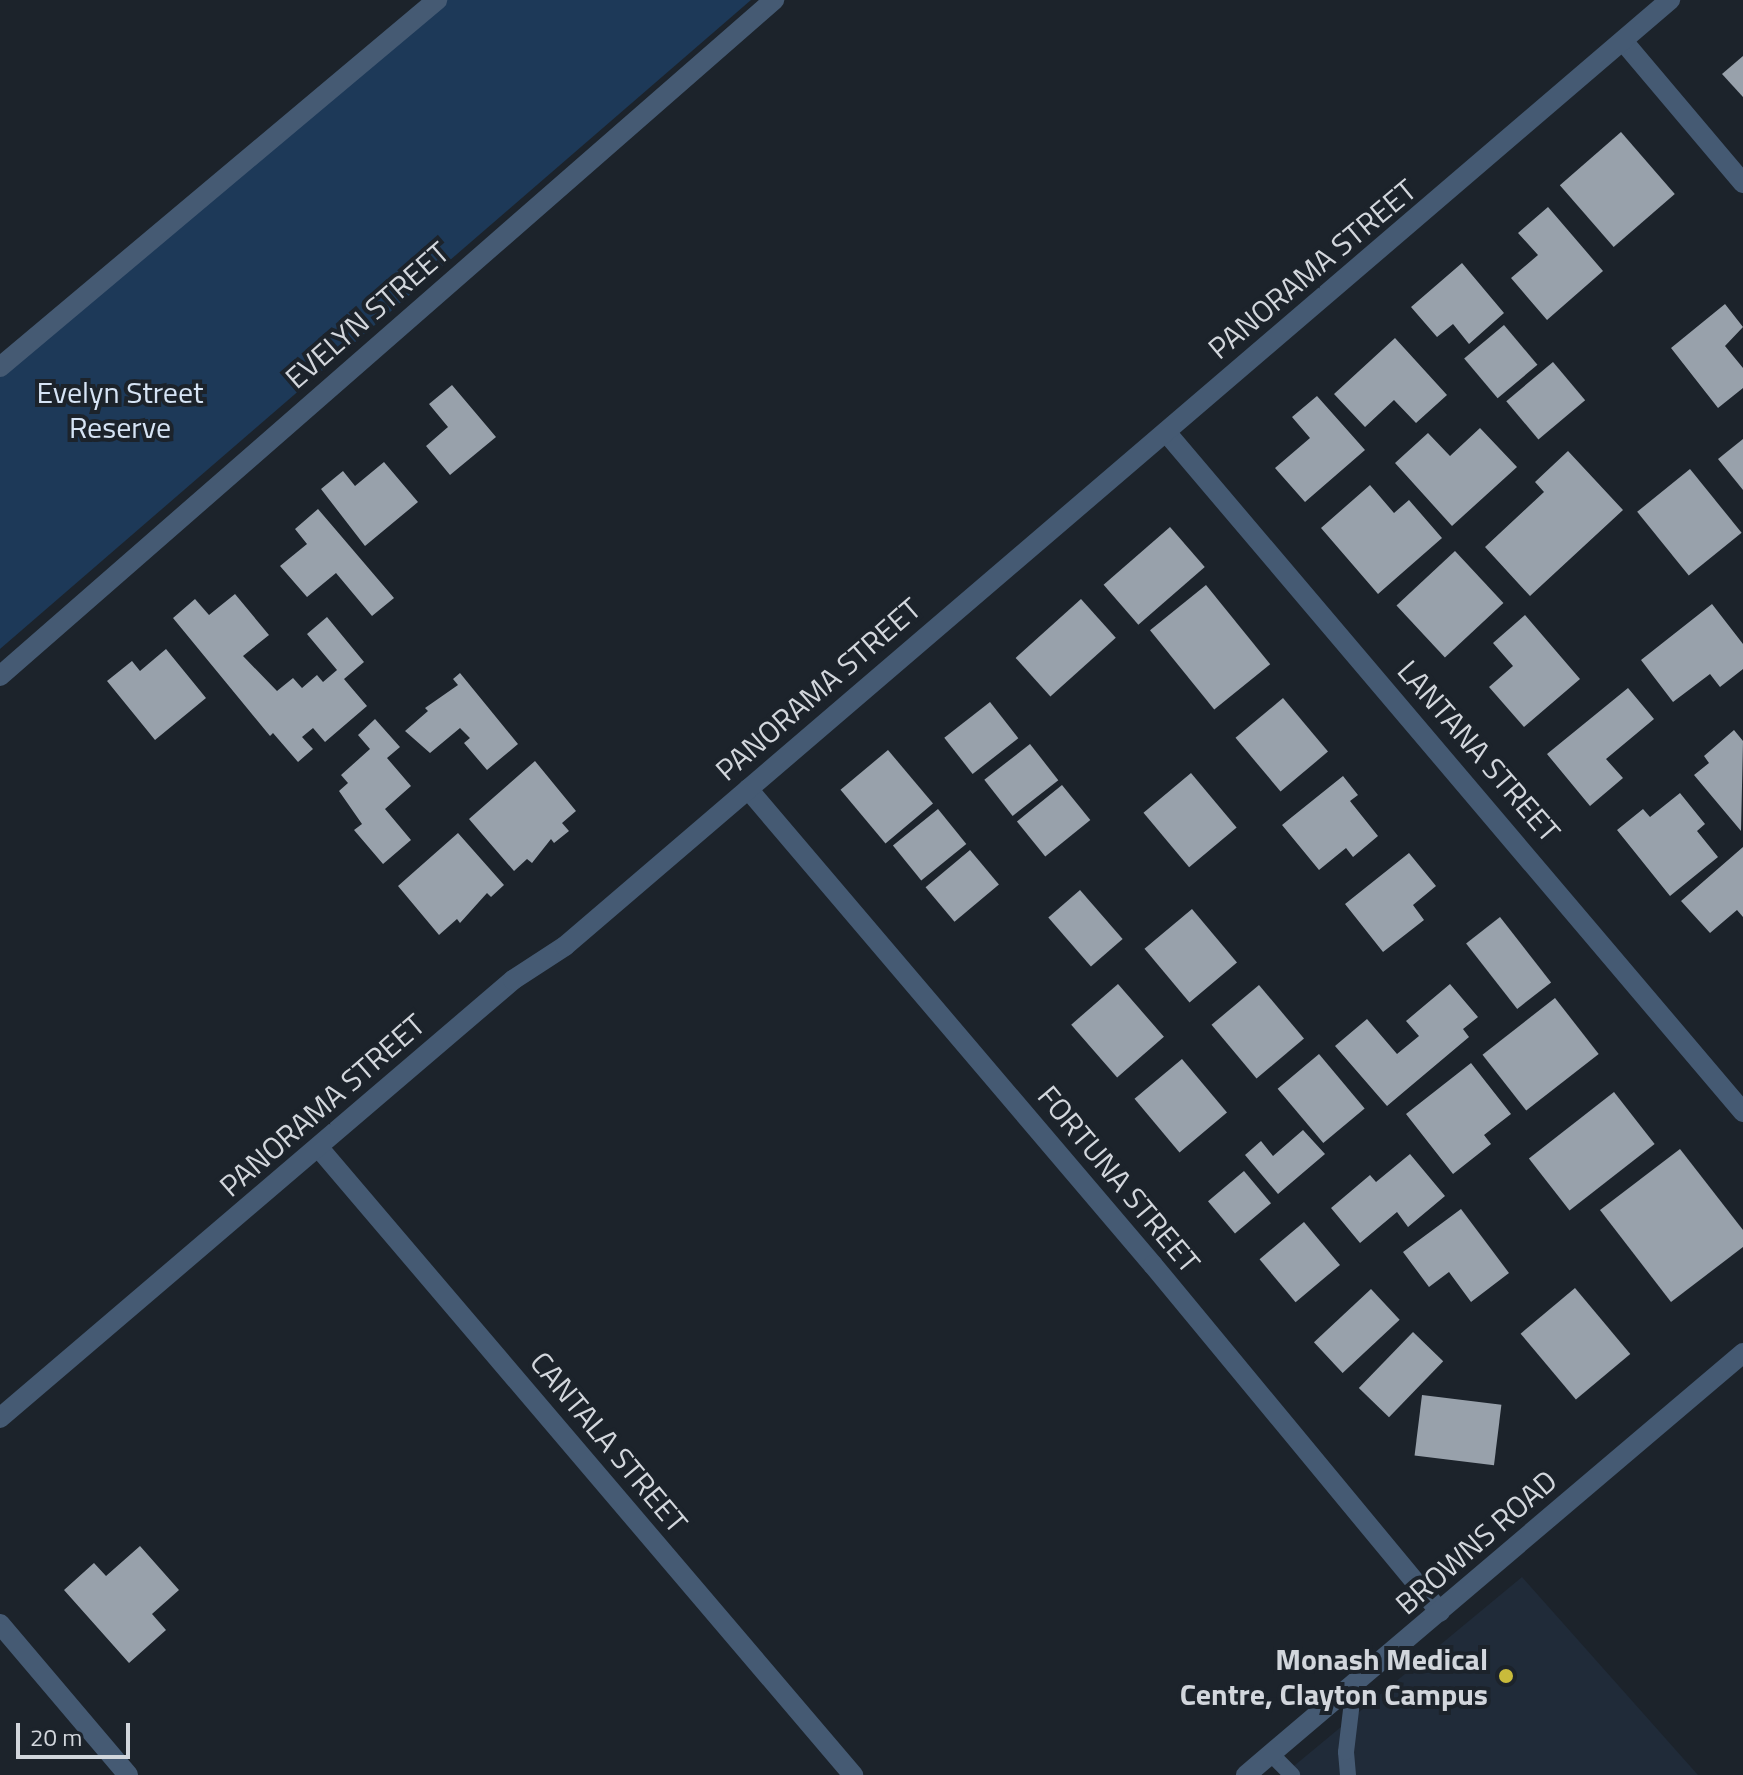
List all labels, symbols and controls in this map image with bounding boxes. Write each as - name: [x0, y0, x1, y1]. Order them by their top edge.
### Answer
- street label: PANORAMA STREET: [1201, 172, 1423, 366]
- street label: EVELYN STREET: [278, 234, 456, 396]
- park label: Evelyn Street Reserve: [36, 374, 204, 444]
- street label: PANORAMA STREET: [708, 590, 928, 788]
- street label: LANTANA STREET: [1390, 653, 1568, 849]
- street label: PANORAMA STREET: [212, 1006, 432, 1204]
- street label: FORTUNA STREET: [1030, 1078, 1208, 1280]
- street label: CANTALA STREET: [523, 1344, 695, 1540]
- street label: BROWNS ROAD: [1388, 1462, 1564, 1622]
- place label: Monash Medical Centre, Clayton Campus: [1180, 1641, 1488, 1712]
- marker: Monash Medical Centre, Clayton Campus: [1495, 1665, 1517, 1687]
- scale bar: [20, 1707, 134, 1757]
- text: 20 m: [30, 1719, 82, 1755]

